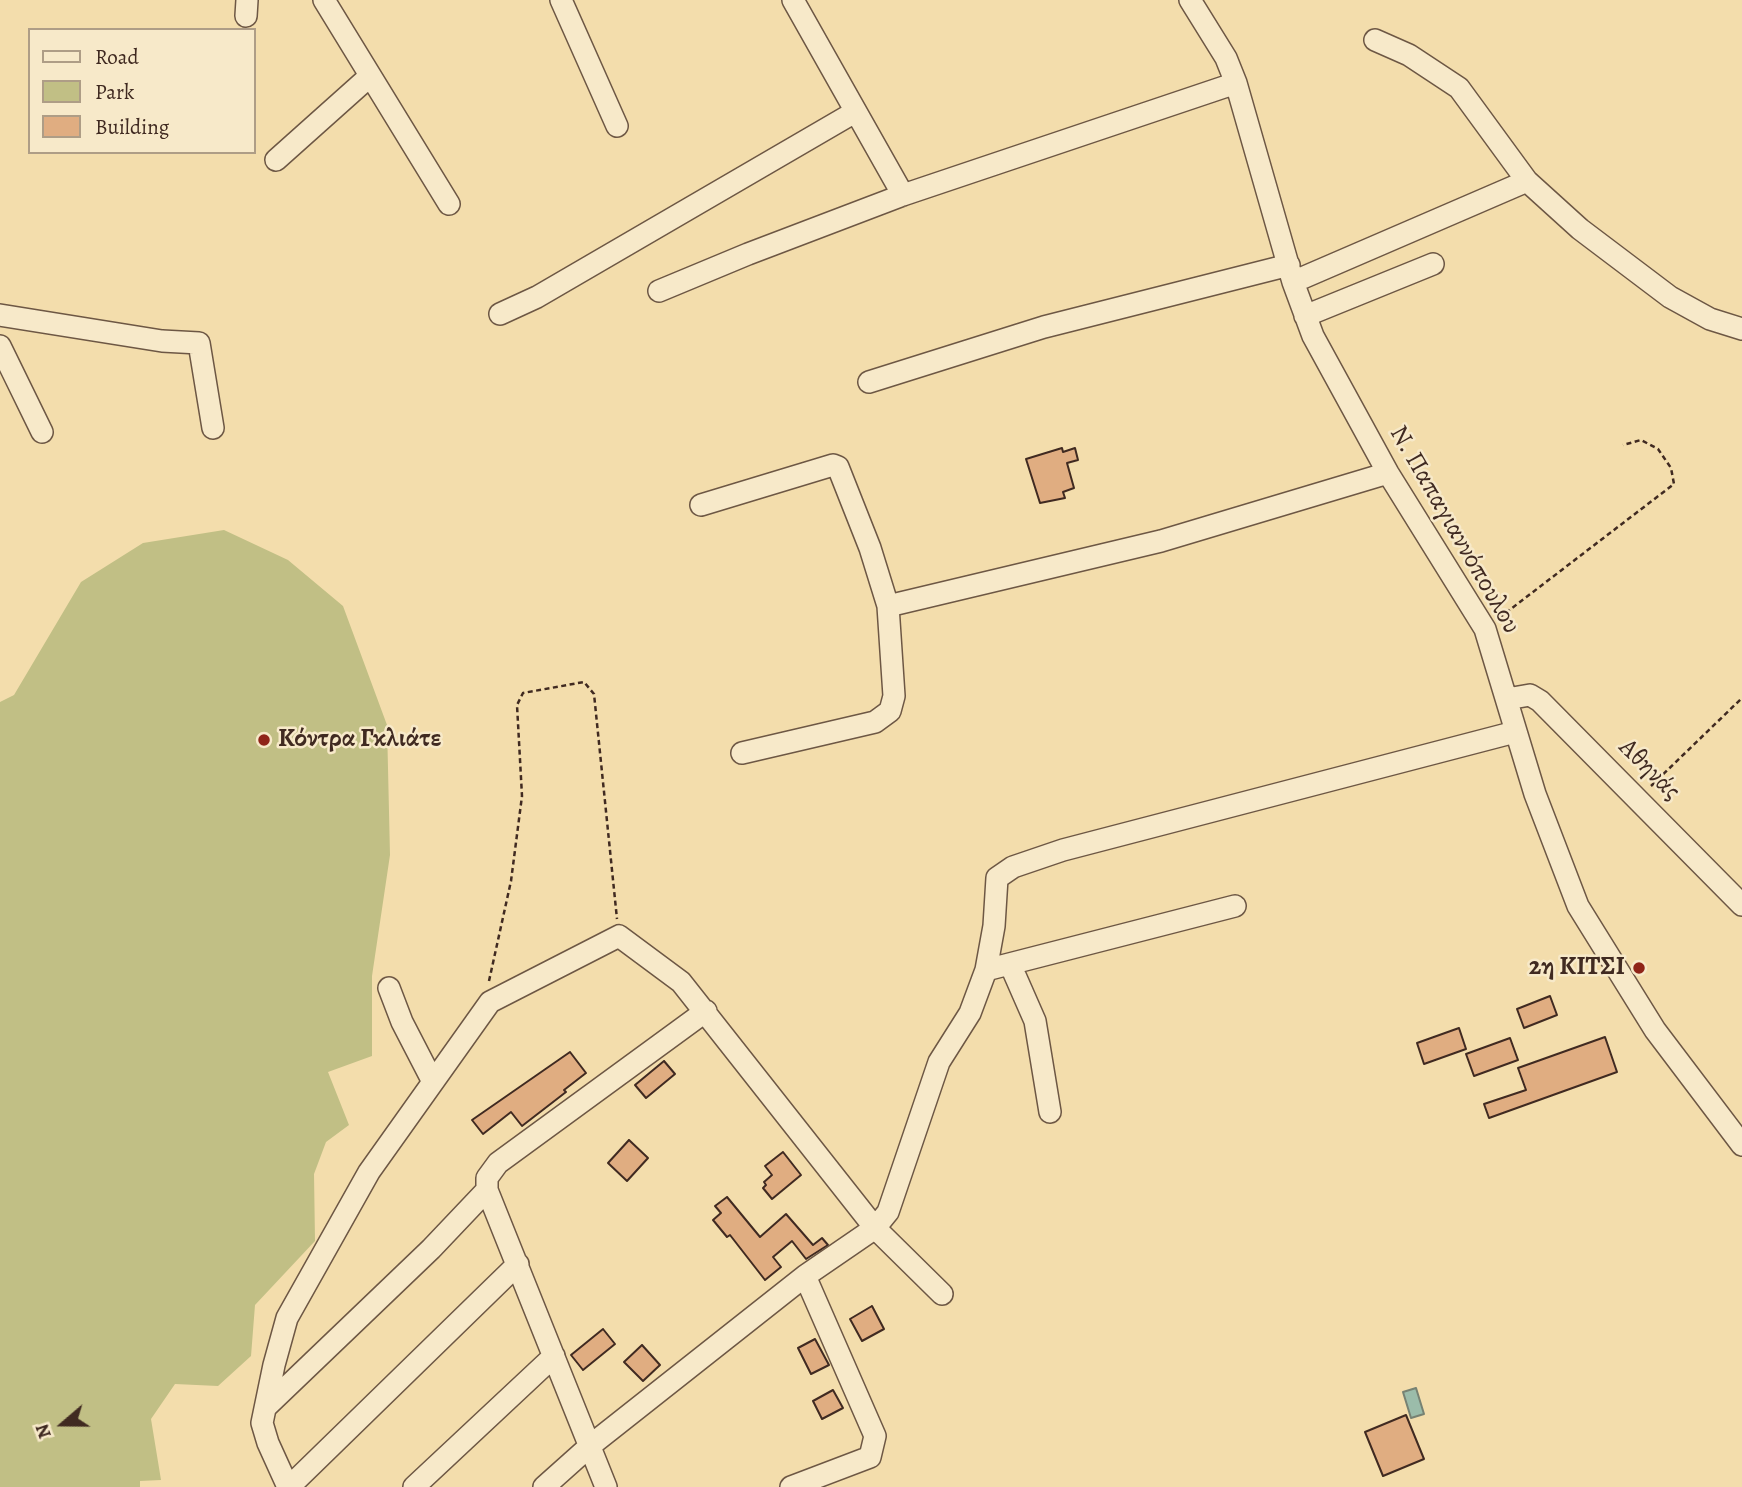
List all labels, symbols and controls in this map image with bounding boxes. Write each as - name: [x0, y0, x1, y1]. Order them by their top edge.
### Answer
- legend: [28, 28, 256, 154]
- text: Road: [95, 43, 139, 71]
- text: Park: [95, 78, 134, 106]
- text: Building: [95, 113, 169, 141]
- street label: Ν. Παπαγιαννόπουλου: [1382, 420, 1526, 640]
- place label: Κόντρα Γκλιάτε: [278, 724, 442, 756]
- marker: Κόντρα Γκλιάτε: [256, 732, 272, 748]
- street label: Αθηνάς: [1612, 733, 1686, 807]
- place label: 2η ΚΙΤΣΙ: [1529, 952, 1625, 984]
- marker: 2η ΚΙΤΣΙ: [1631, 960, 1647, 976]
- north arrow: [28, 1389, 98, 1459]
- text: N: [29, 1420, 58, 1442]

